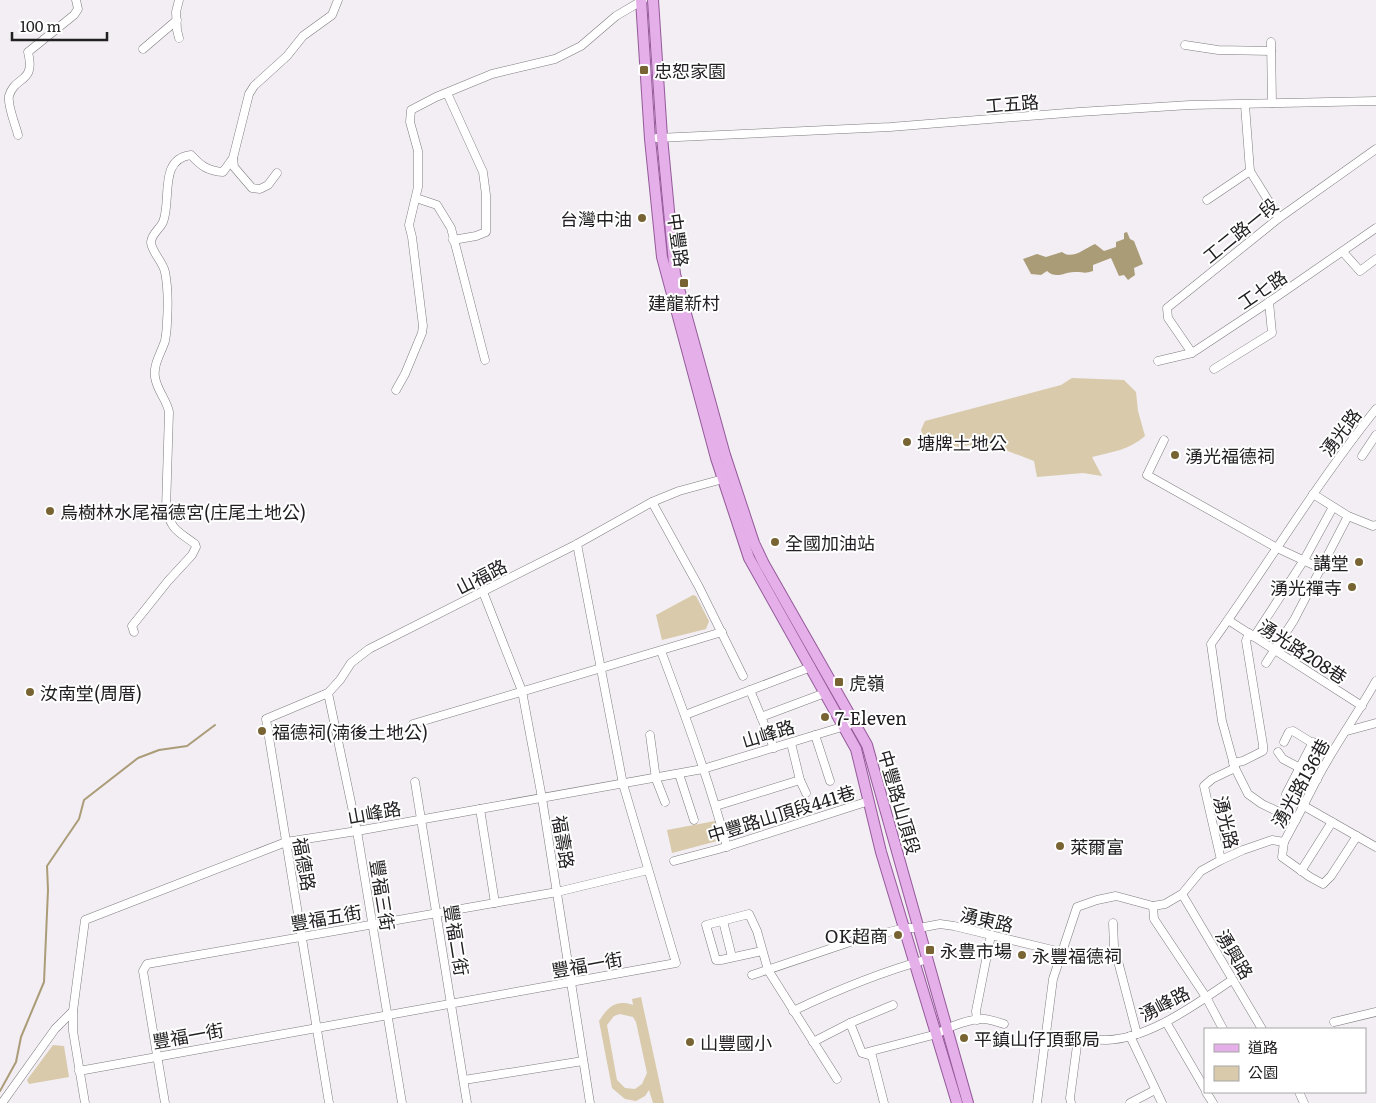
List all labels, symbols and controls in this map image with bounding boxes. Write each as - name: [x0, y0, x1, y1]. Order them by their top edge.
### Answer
- scale bar: [12, 10, 108, 42]
- text: 100 m: [20, 14, 61, 37]
- place label: 忠恕家園: [654, 57, 726, 84]
- marker: 忠恕家園: [638, 64, 650, 76]
- street label: 工五路: [984, 87, 1040, 119]
- street label: 工二路一段: [1197, 191, 1283, 269]
- place label: 台灣中油: [560, 205, 632, 232]
- street label: 中豐路: [662, 211, 696, 269]
- marker: 台灣中油: [636, 212, 648, 224]
- street label: 工七路: [1232, 263, 1292, 315]
- marker: 建龍新村: [678, 277, 690, 289]
- place label: 建龍新村: [648, 289, 720, 316]
- street label: 湧光路: [1313, 402, 1367, 462]
- place label: 塘牌土地公: [917, 429, 1007, 456]
- marker: 塘牌土地公: [901, 436, 913, 448]
- place label: 湧光福德祠: [1185, 442, 1275, 469]
- marker: 湧光福德祠: [1169, 449, 1181, 461]
- place label: 烏樹林水尾福德宮(庄尾土地公): [60, 498, 306, 525]
- marker: 烏樹林水尾福德宮(庄尾土地公): [44, 505, 56, 517]
- place label: 全國加油站: [785, 529, 875, 556]
- marker: 全國加油站: [769, 536, 781, 548]
- place label: 講堂: [1313, 549, 1349, 576]
- street label: 山福路: [451, 552, 511, 600]
- marker: 講堂: [1353, 556, 1365, 568]
- place label: 湧光禪寺: [1270, 574, 1342, 601]
- marker: 湧光禪寺: [1346, 581, 1358, 593]
- street label: 湧光路208巷: [1253, 612, 1353, 690]
- place label: 虎嶺: [849, 669, 885, 696]
- marker: 虎嶺: [833, 676, 845, 688]
- place label: 汝南堂(周厝): [40, 679, 142, 706]
- marker: 汝南堂(周厝): [24, 686, 36, 698]
- place label: 7-Eleven: [835, 704, 907, 731]
- marker: 7-Eleven: [819, 711, 831, 723]
- street label: 山峰路: [738, 712, 798, 754]
- place label: 福德祠(湳後土地公): [272, 718, 428, 745]
- marker: 福德祠(湳後土地公): [256, 725, 268, 737]
- street label: 湧光路136巷: [1264, 733, 1336, 833]
- street label: 中豐路山頂段: [872, 746, 928, 858]
- street label: 中豐路山頂段441巷: [704, 778, 858, 848]
- street label: 湧光路: [1208, 793, 1246, 851]
- street label: 山峰路: [345, 794, 403, 830]
- street label: 福壽路: [546, 813, 582, 871]
- place label: 萊爾富: [1070, 833, 1124, 860]
- street label: 福德路: [287, 835, 323, 893]
- marker: 萊爾富: [1054, 840, 1066, 852]
- street label: 豐福三街: [364, 857, 402, 933]
- street label: 豐福五街: [288, 897, 364, 937]
- street label: 湧東路: [958, 900, 1016, 938]
- street label: 豐福二街: [438, 902, 476, 978]
- place label: OK超商: [825, 922, 888, 949]
- street label: 湧興路: [1210, 924, 1260, 984]
- marker: OK超商: [892, 929, 904, 941]
- place label: 永豊市場: [940, 937, 1012, 964]
- place label: 永豐福德祠: [1032, 942, 1122, 969]
- street label: 豐福一街: [549, 944, 625, 984]
- marker: 永豊市場: [924, 944, 936, 956]
- marker: 永豐福德祠: [1016, 949, 1028, 961]
- street label: 湧峰路: [1134, 978, 1194, 1028]
- street label: 豐福一街: [150, 1015, 226, 1055]
- place label: 平鎮山仔頂郵局: [974, 1025, 1100, 1052]
- legend: [1204, 1028, 1366, 1093]
- place label: 山豐國小: [700, 1029, 772, 1056]
- marker: 平鎮山仔頂郵局: [958, 1032, 970, 1044]
- text: 道路: [1248, 1035, 1278, 1058]
- marker: 山豐國小: [684, 1036, 696, 1048]
- text: 公園: [1248, 1060, 1278, 1083]

